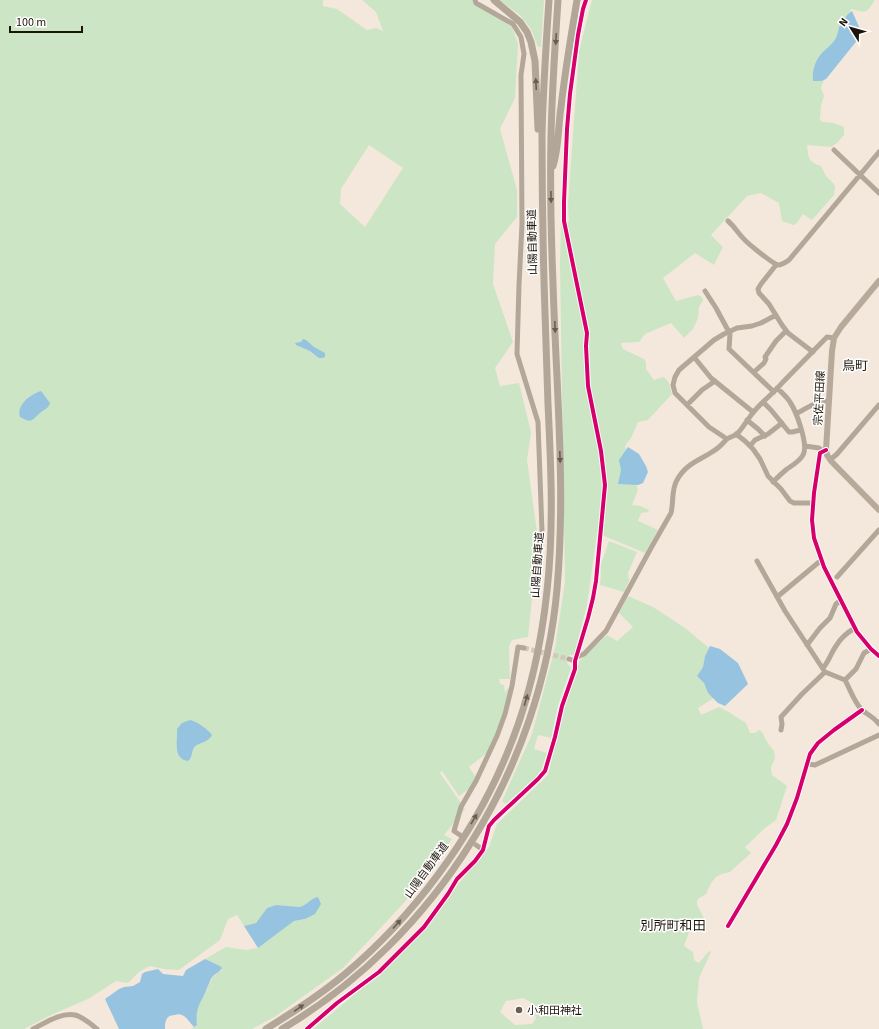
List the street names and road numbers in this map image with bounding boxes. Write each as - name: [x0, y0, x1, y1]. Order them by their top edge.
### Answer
- street label: 山陽自動車道: [524, 209, 541, 275]
- street label: 宗佐平田線: [811, 370, 828, 426]
- street label: 山陽自動車道: [528, 532, 547, 598]
- street label: 山陽自動車道: [401, 839, 452, 901]

